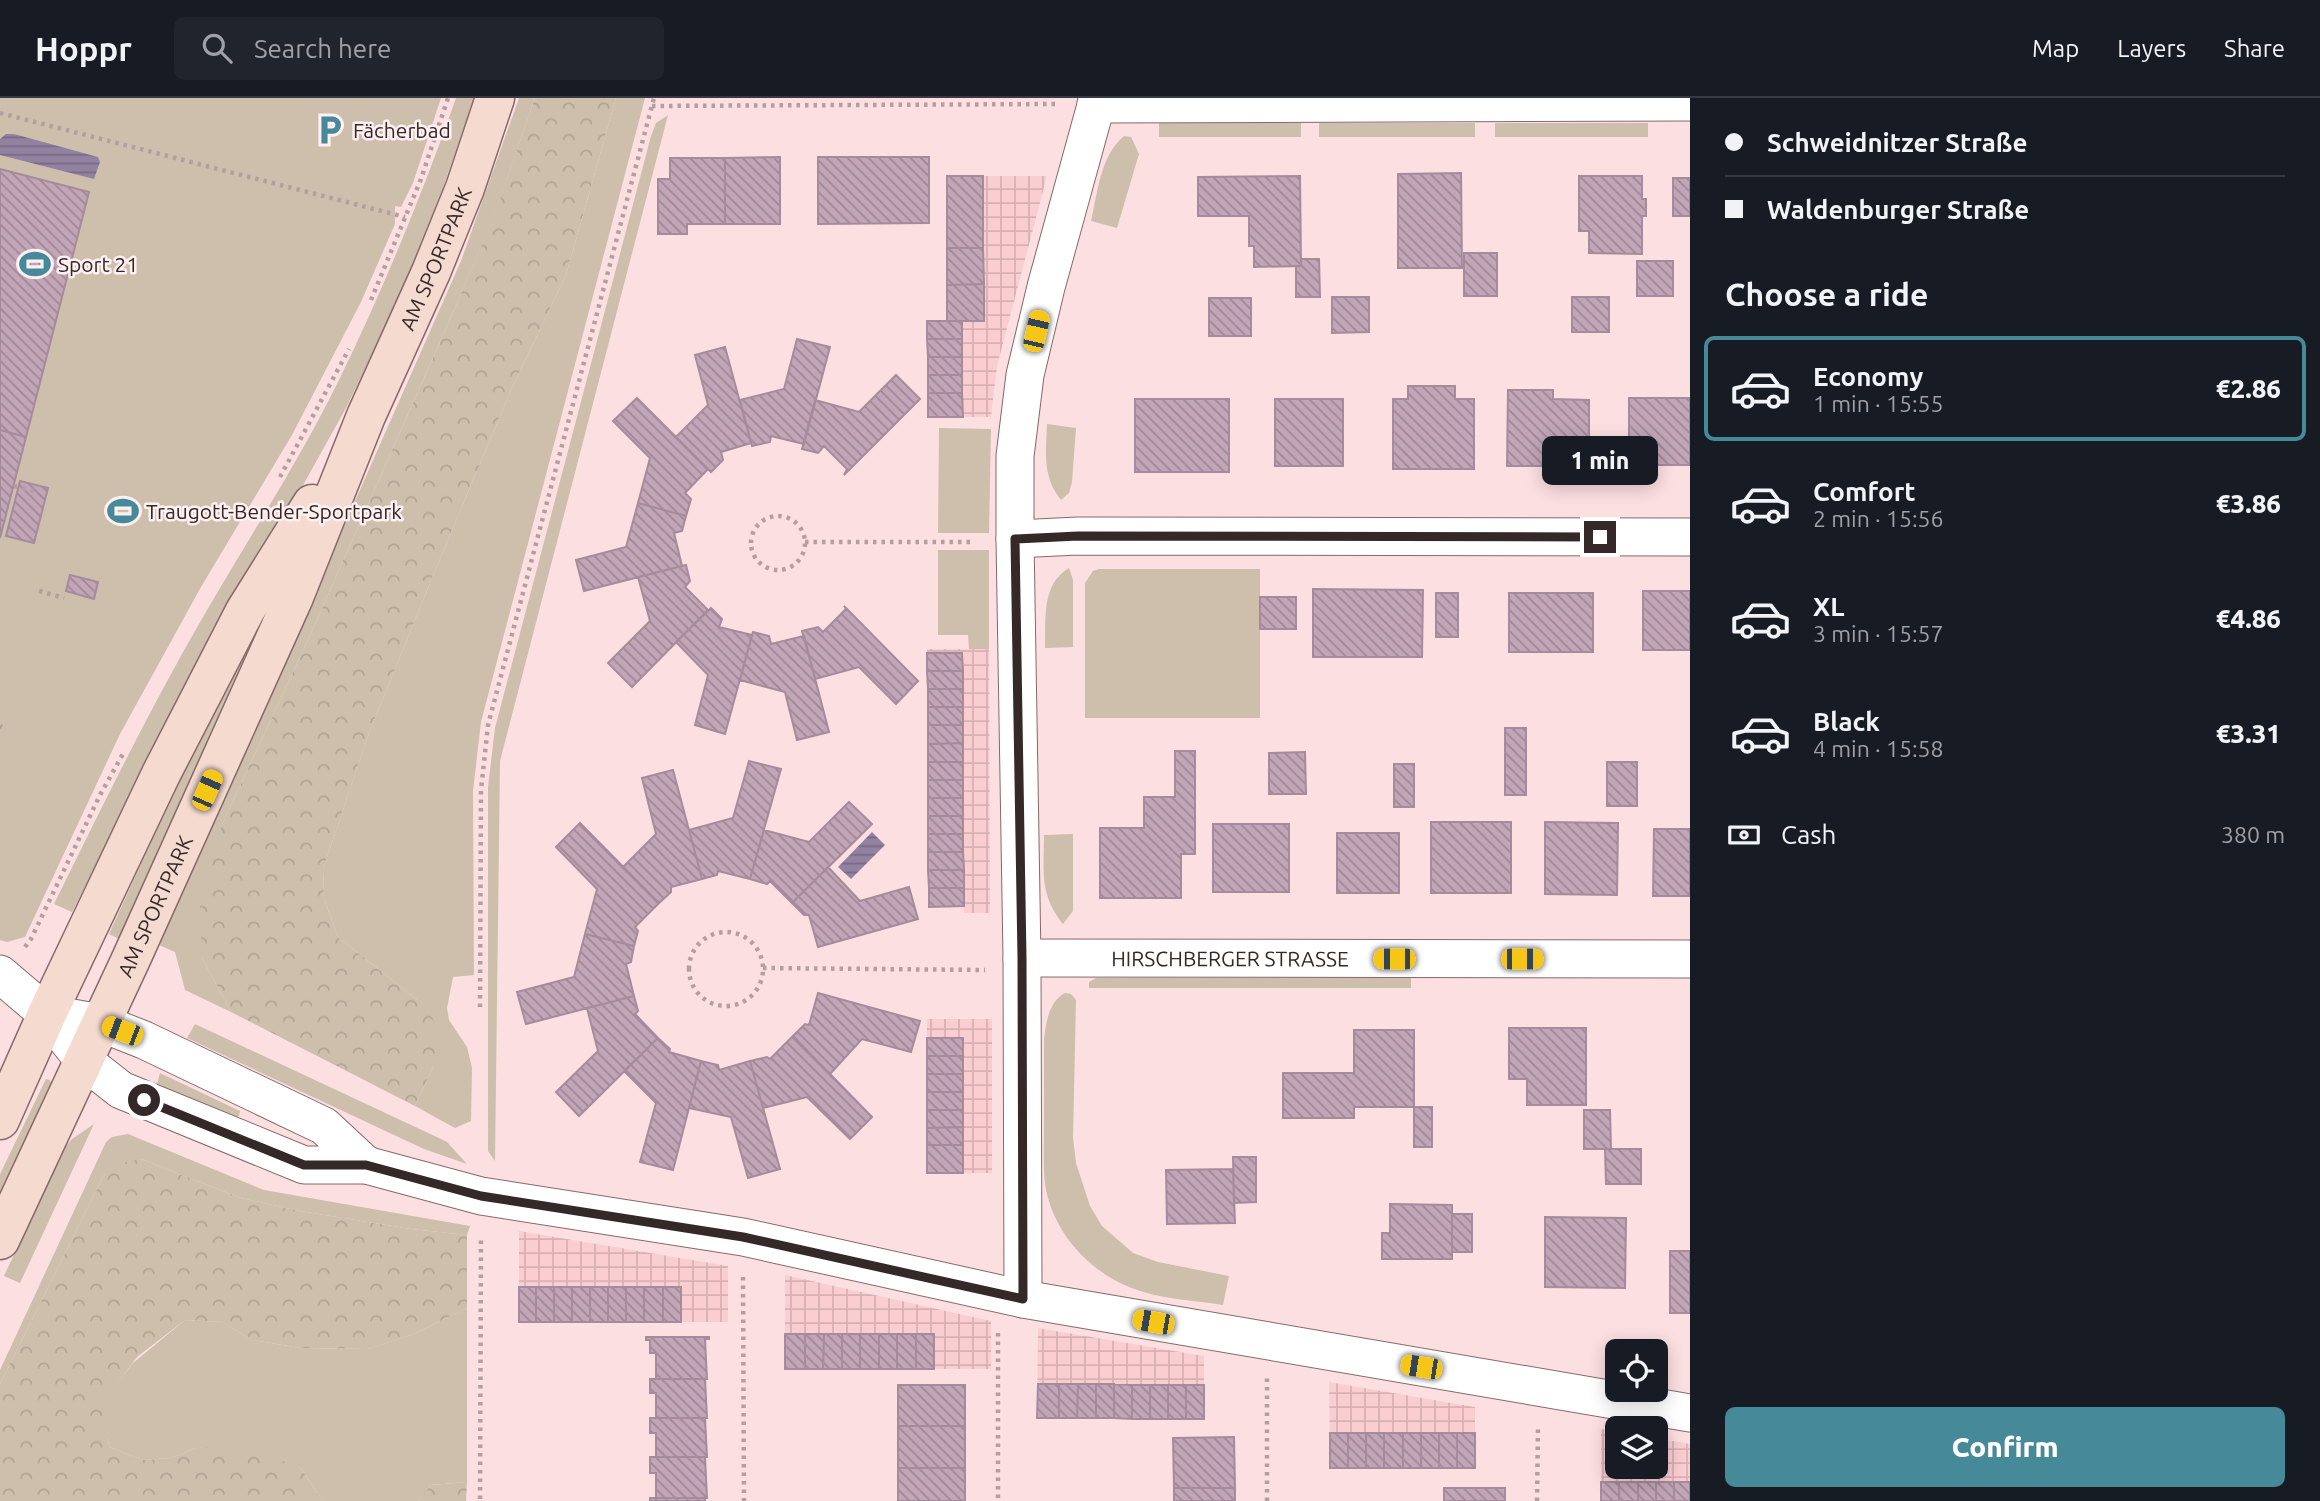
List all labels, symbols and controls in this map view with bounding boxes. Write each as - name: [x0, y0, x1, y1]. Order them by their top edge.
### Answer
- search box: [174, 17, 664, 80]
- icon: search: [198, 29, 236, 67]
- text: Hoppr: [35, 30, 132, 67]
- text: Search here: [254, 34, 391, 63]
- text: Map: [2032, 35, 2079, 62]
- text: Layers: [2117, 35, 2186, 62]
- text: Share: [2224, 35, 2285, 62]
- parking icon: Fächerbad: [313, 113, 347, 147]
- place label: Fächerbad: [353, 118, 451, 142]
- text: Schweidnitzer Straße: [1767, 128, 2028, 157]
- street label: AM SPORTPARK: [394, 183, 476, 334]
- text: Waldenburger Straße: [1767, 195, 2029, 224]
- sports icon: Sport 21: [18, 247, 52, 281]
- place label: Sport 21: [58, 252, 138, 276]
- text: Choose a ride: [1725, 276, 1928, 312]
- car: [1022, 308, 1051, 354]
- icon: car: [1729, 357, 1792, 420]
- text: Economy: [1813, 362, 1923, 391]
- text: €2.86: [2216, 374, 2281, 403]
- text: 1 min · 15:55: [1813, 391, 1944, 416]
- callout: 1 min: [1542, 436, 1658, 484]
- text: 1 min: [1571, 448, 1629, 473]
- icon: car: [1729, 472, 1792, 535]
- text: Comfort: [1813, 477, 1916, 506]
- text: €3.86: [2216, 489, 2281, 518]
- sports icon: Traugott-Bender-Sportpark: [106, 494, 140, 528]
- place label: Traugott-Bender-Sportpark: [146, 499, 402, 523]
- text: 2 min · 15:56: [1813, 506, 1944, 531]
- route end: [1584, 521, 1616, 553]
- icon: car: [1729, 587, 1792, 650]
- text: XL: [1813, 592, 1844, 621]
- text: €4.86: [2216, 604, 2281, 633]
- text: 3 min · 15:57: [1813, 621, 1944, 646]
- icon: car: [1729, 702, 1792, 765]
- text: Black: [1813, 707, 1880, 736]
- text: €3.31: [2216, 719, 2281, 748]
- text: 4 min · 15:58: [1813, 736, 1944, 761]
- car: [189, 767, 226, 813]
- icon: cash: [1725, 816, 1763, 854]
- text: Cash: [1781, 820, 1836, 849]
- text: 380 m: [2221, 822, 2285, 847]
- street label: AM SPORTPARK: [112, 831, 197, 981]
- street label: HIRSCHBERGER STRASSE: [1111, 946, 1349, 970]
- car: [1374, 949, 1416, 970]
- car: [1502, 949, 1544, 970]
- car: [99, 1014, 146, 1048]
- route start: [128, 1084, 160, 1116]
- car: [1131, 1308, 1176, 1336]
- map controls: [1605, 1339, 1668, 1479]
- button: locate: [1605, 1339, 1668, 1402]
- car: [1399, 1353, 1444, 1381]
- button: Confirm: [1725, 1407, 2285, 1487]
- button: layers: [1605, 1416, 1668, 1479]

